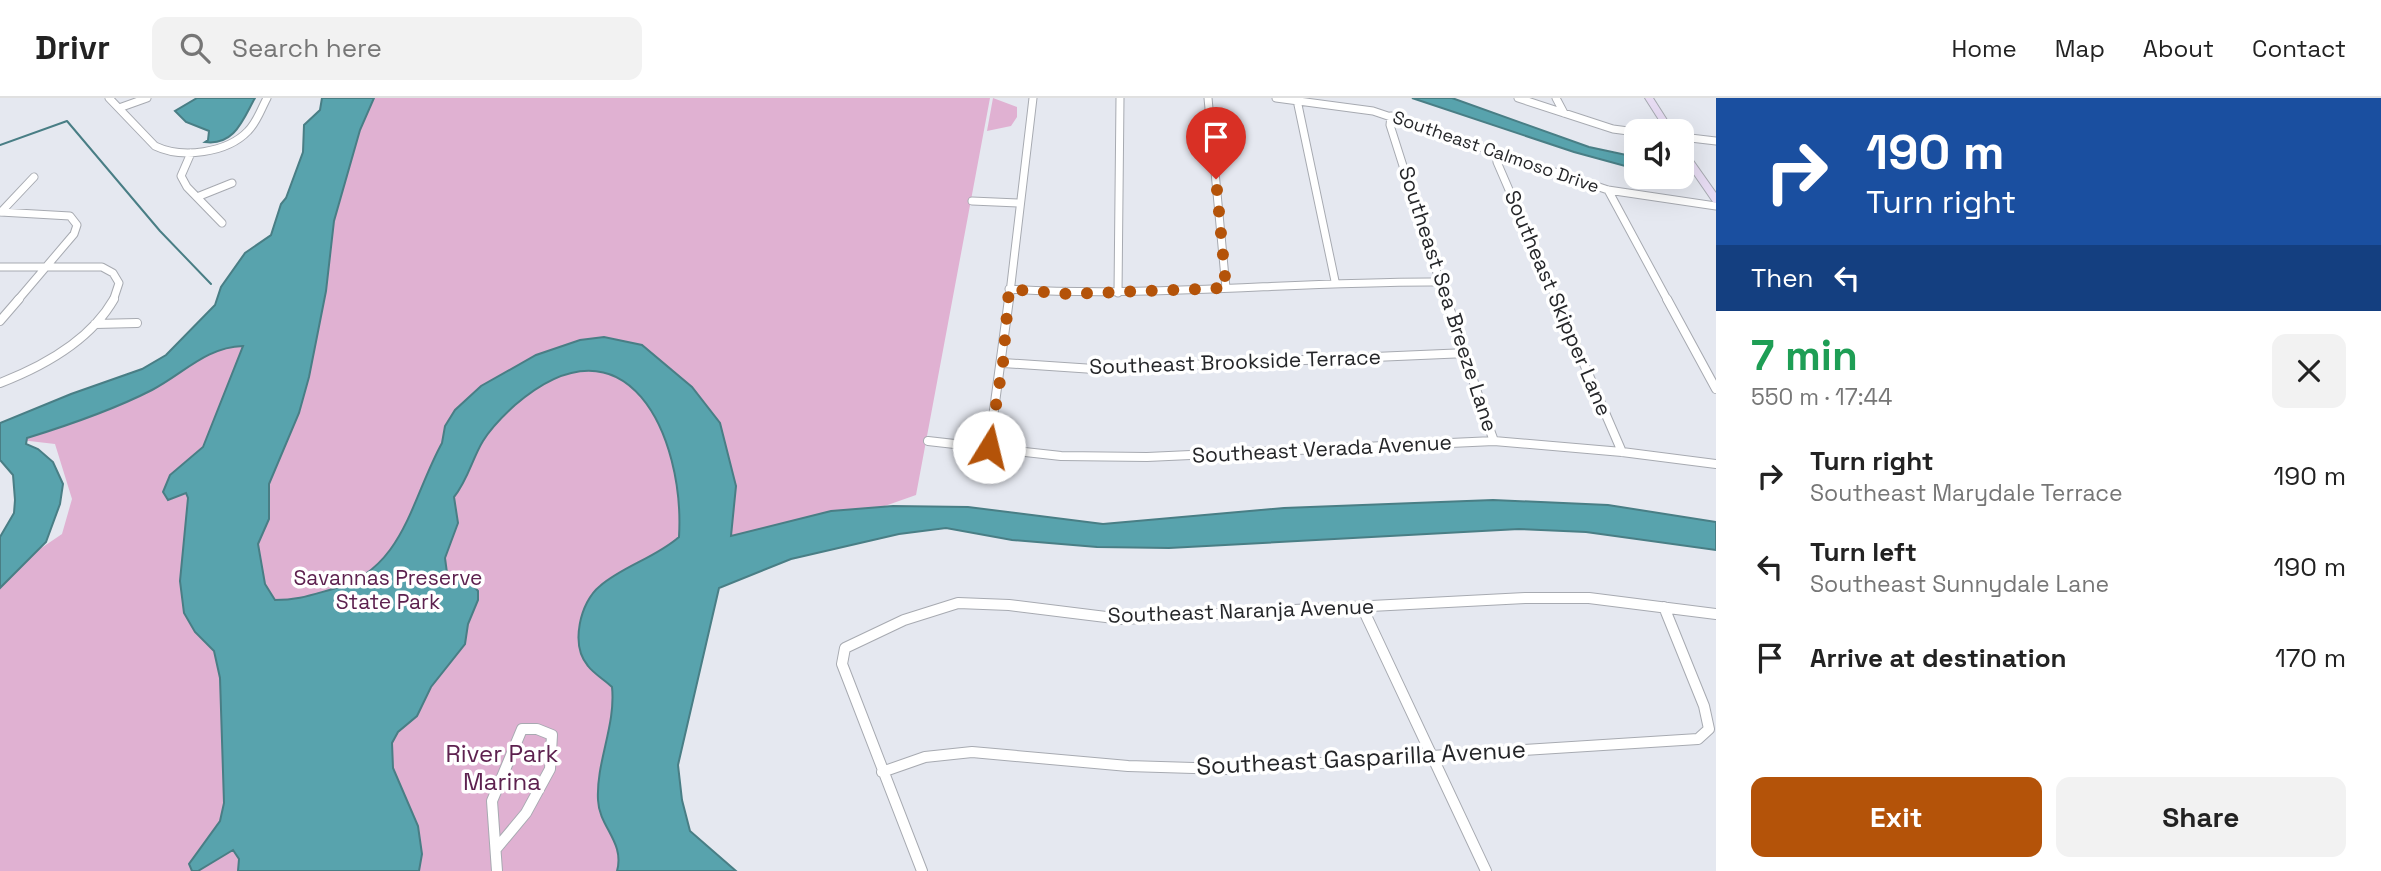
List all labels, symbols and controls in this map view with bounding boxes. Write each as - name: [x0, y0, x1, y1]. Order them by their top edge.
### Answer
- search box: [152, 17, 642, 80]
- text: Drivr: [35, 27, 110, 69]
- icon: search: [176, 29, 214, 67]
- text: Search here: [232, 31, 382, 65]
- text: Home: [1951, 33, 2017, 64]
- text: Map: [2055, 33, 2105, 64]
- text: About: [2143, 33, 2214, 64]
- text: Contact: [2252, 33, 2346, 64]
- street label: Southeast Calmoso Drive: [1390, 105, 1602, 198]
- pin: [1186, 107, 1246, 179]
- icon: arrive: [1197, 118, 1235, 156]
- map controls: [1624, 119, 1694, 189]
- button: sound: [1624, 119, 1694, 189]
- text: 190 m: [1866, 121, 2004, 183]
- icon: right: [1751, 126, 1842, 217]
- street label: Southeast Sea Breeze Lane: [1393, 163, 1504, 435]
- text: Turn right: [1866, 182, 2016, 222]
- street label: Southeast Skipper Lane: [1499, 186, 1618, 420]
- icon: left: [1828, 259, 1866, 297]
- text: Then: [1751, 261, 1814, 295]
- text: 7 min: [1751, 329, 1858, 382]
- button: close: [2272, 334, 2346, 408]
- street label: Southeast Brookside Terrace: [1089, 343, 1381, 380]
- text: 550 m · 17:44: [1751, 382, 1892, 412]
- position arrow: [952, 410, 1026, 484]
- street label: Southeast Verada Avenue: [1191, 428, 1453, 469]
- text: Turn right: [1810, 444, 1934, 478]
- icon: right: [1751, 457, 1789, 495]
- text: 190 m: [2274, 459, 2346, 493]
- text: Southeast Marydale Terrace: [1810, 478, 2123, 508]
- text: Turn left: [1810, 535, 1917, 569]
- icon: left: [1751, 548, 1789, 586]
- text: 190 m: [2274, 550, 2346, 584]
- park label: Savannas Preserve State Park: [294, 564, 483, 615]
- text: Southeast Sunnydale Lane: [1810, 569, 2109, 599]
- street label: Southeast Naranja Avenue: [1107, 592, 1375, 629]
- icon: arrive: [1751, 639, 1789, 677]
- text: Arrive at destination: [1810, 641, 2067, 675]
- text: 170 m: [2275, 641, 2346, 675]
- street label: Southeast Gasparilla Avenue: [1195, 733, 1527, 782]
- park label: River Park Marina: [446, 738, 558, 797]
- button: Exit: [1751, 777, 2042, 857]
- button: Share: [2056, 777, 2346, 857]

